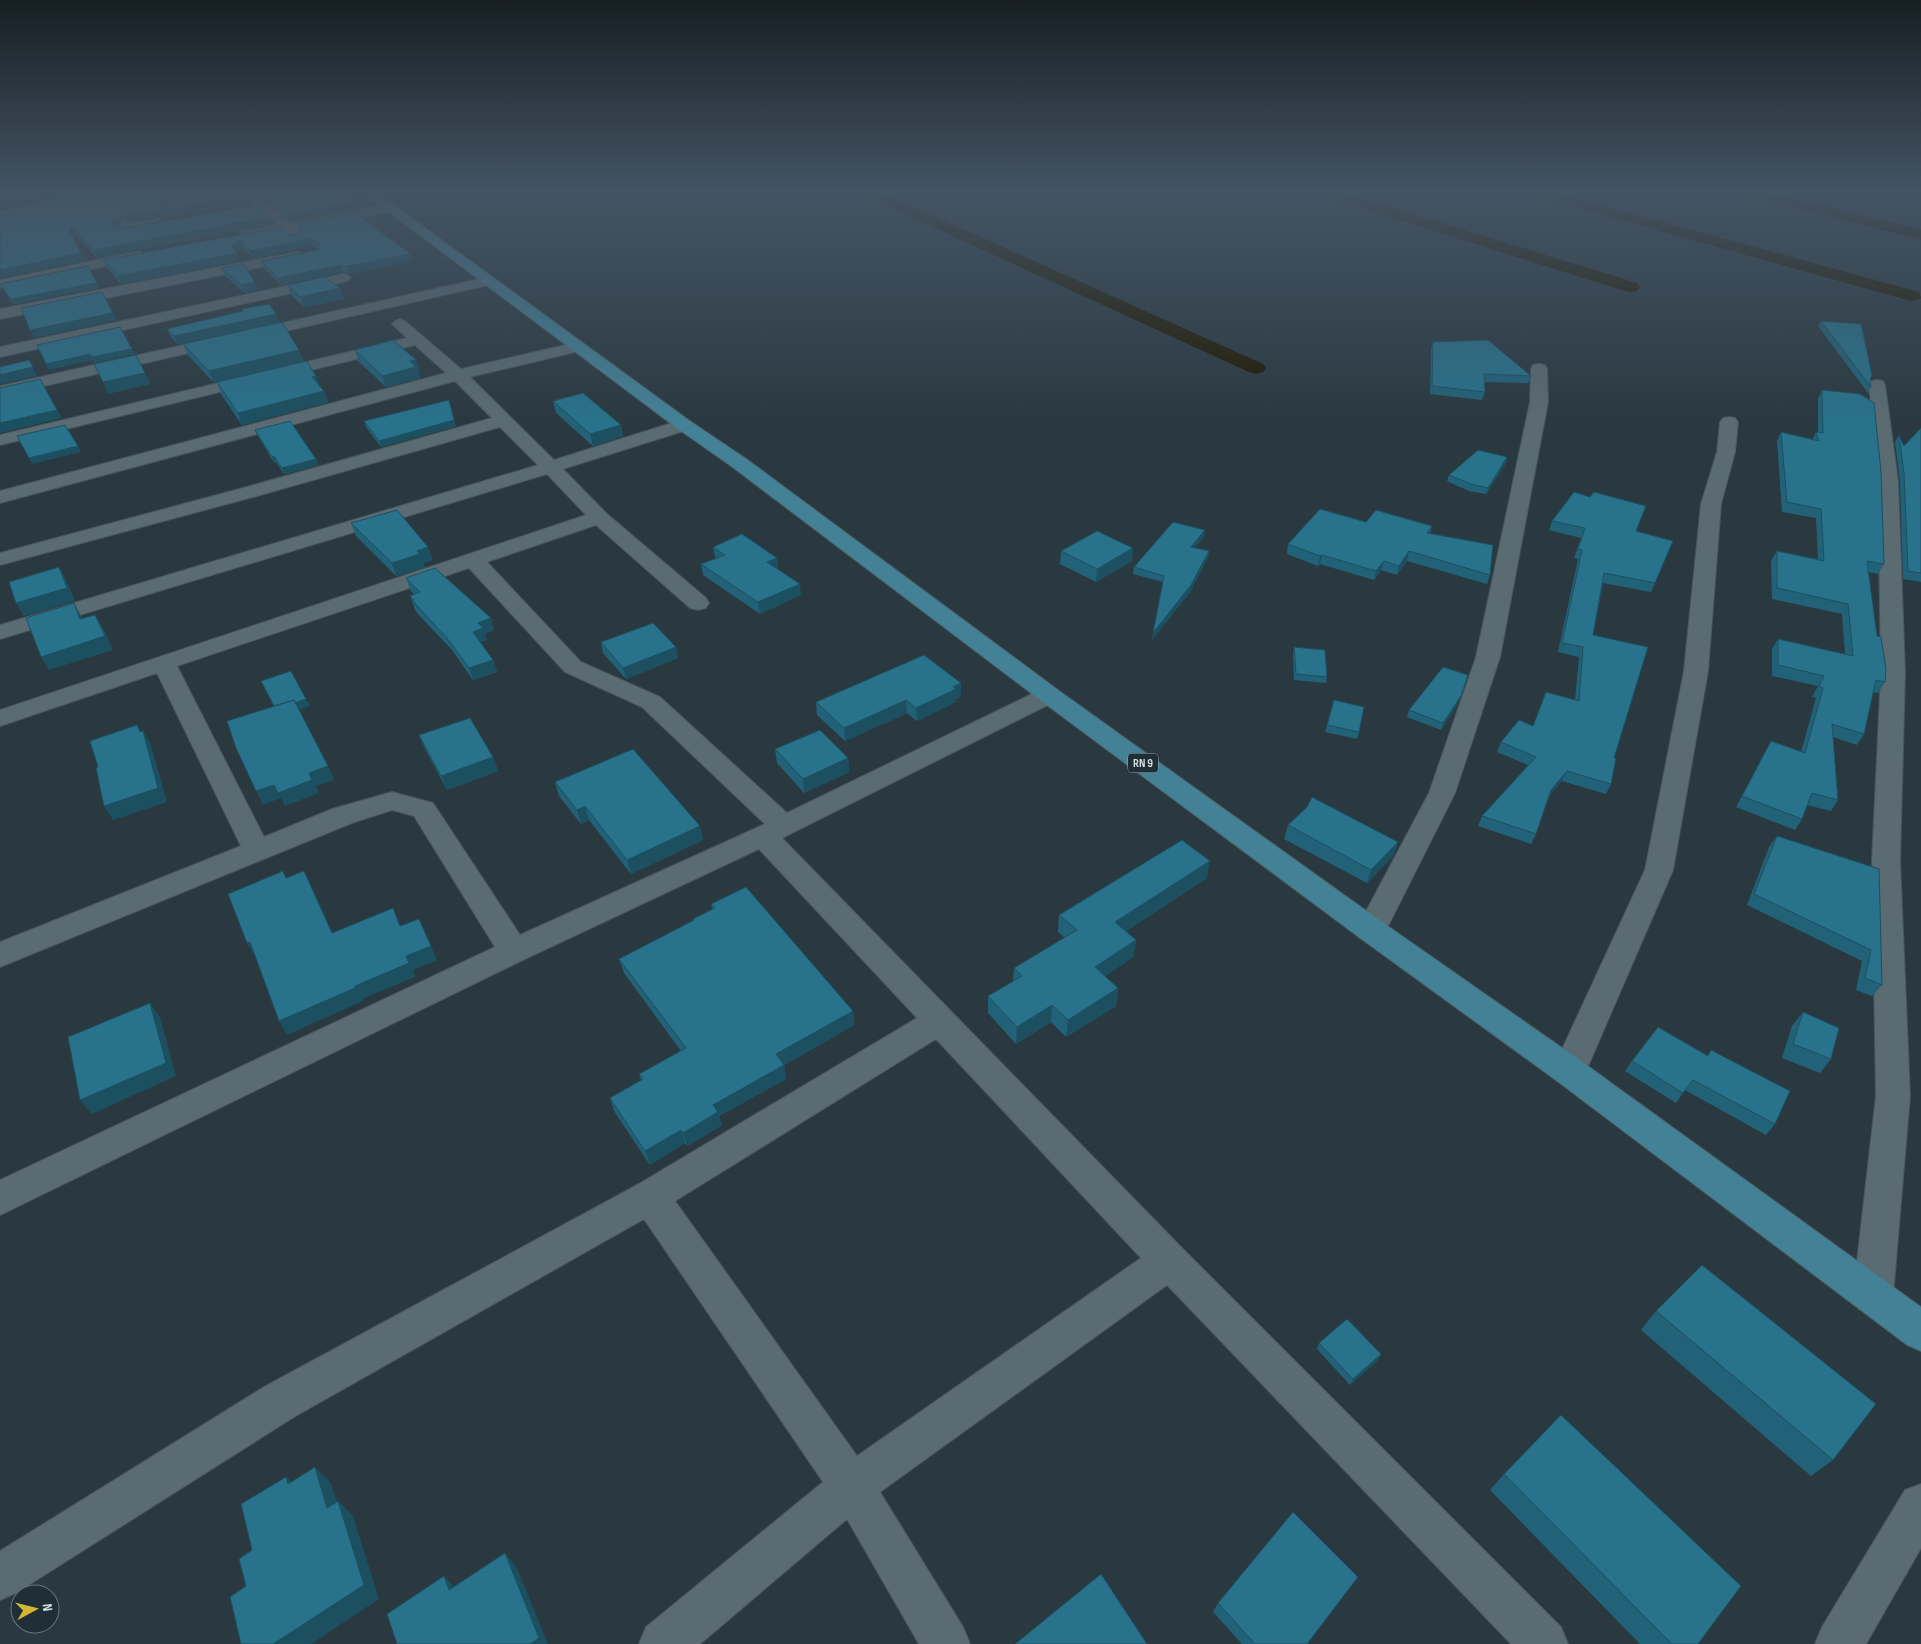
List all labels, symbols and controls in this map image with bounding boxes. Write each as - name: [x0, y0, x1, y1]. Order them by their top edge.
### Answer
- road number: RN 9: [1128, 754, 1158, 772]
- north arrow: [10, 1584, 60, 1634]
- text: N: [39, 1603, 56, 1612]

